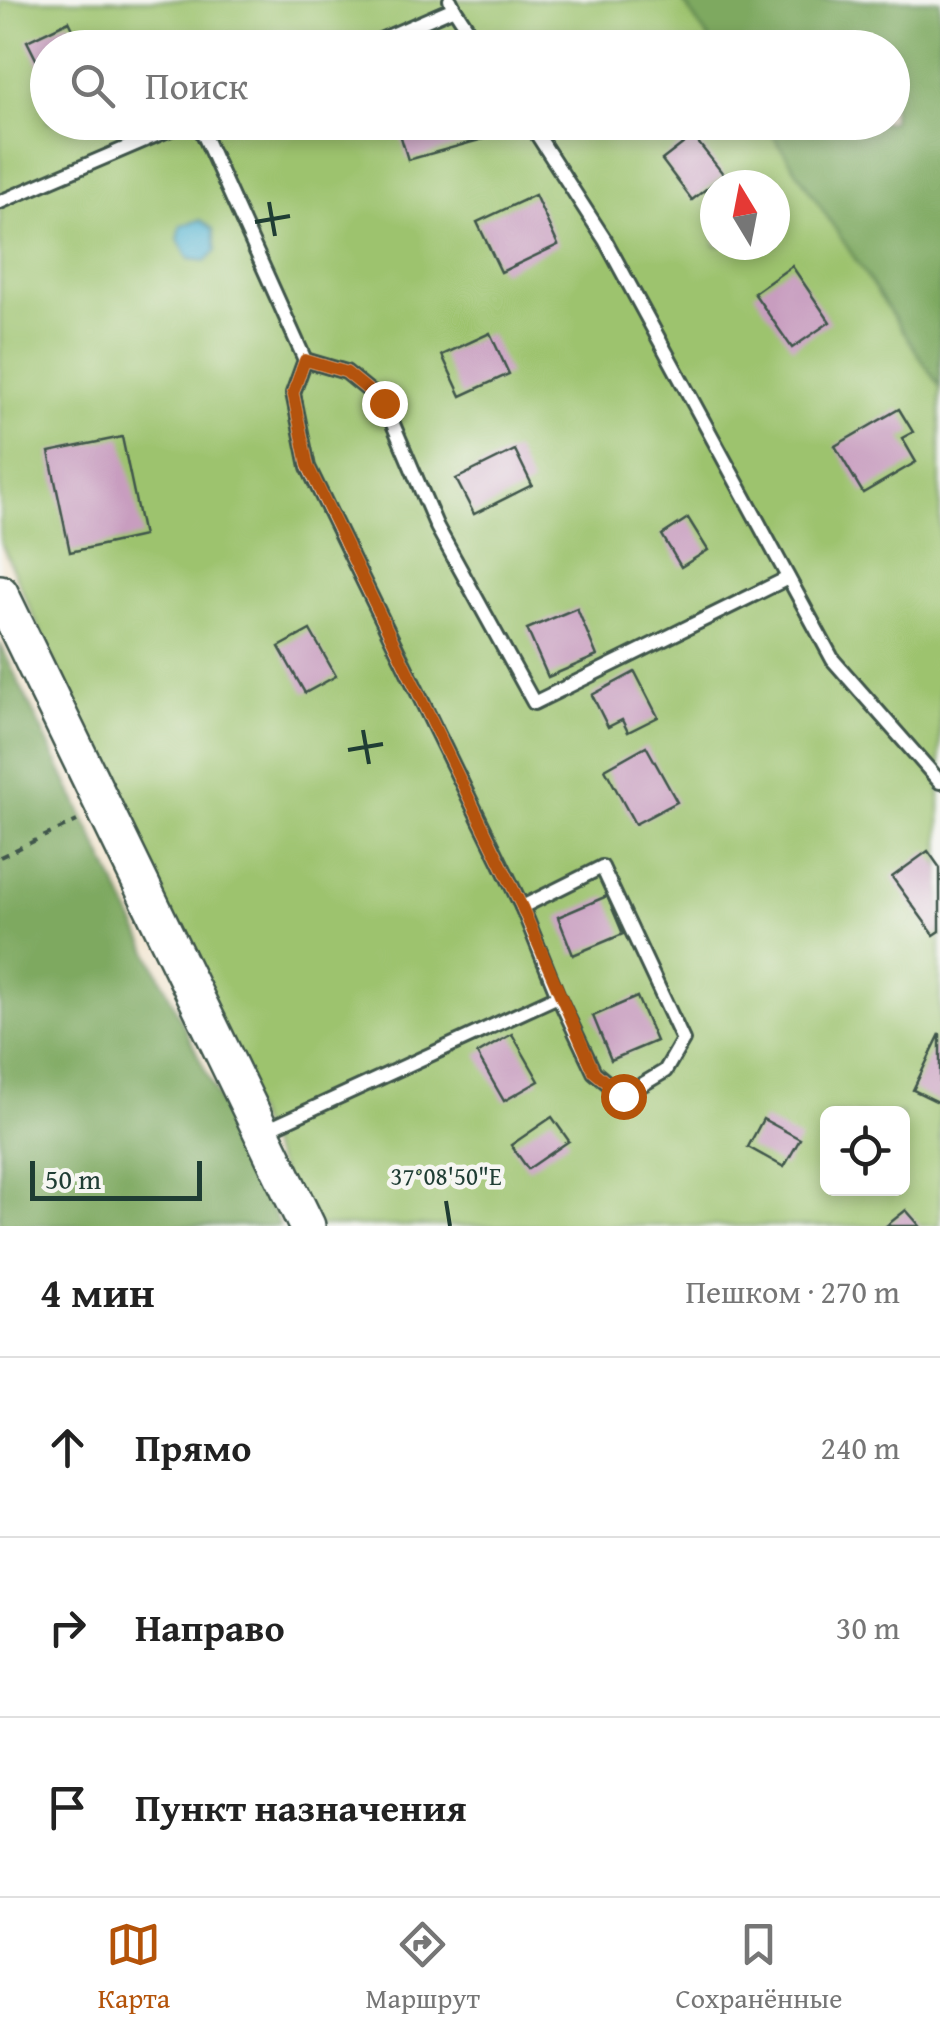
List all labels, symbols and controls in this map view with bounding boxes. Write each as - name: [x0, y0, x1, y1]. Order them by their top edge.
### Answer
- search box: [30, 30, 910, 140]
- text: Поиск: [145, 57, 248, 113]
- icon: search: [65, 58, 120, 113]
- north arrow: [700, 170, 790, 260]
- route end: [362, 381, 408, 427]
- route start: [601, 1074, 647, 1120]
- map controls: [820, 1106, 910, 1196]
- button: locate: [820, 1106, 910, 1196]
- scale bar: [30, 1156, 202, 1200]
- text: 50 m: [45, 1158, 101, 1199]
- text: 37°08'50"E: [390, 1158, 502, 1194]
- text: 4 мин: [40, 1261, 155, 1322]
- text: Пешком · 270 m: [685, 1268, 900, 1315]
- text: Прямо: [135, 1419, 251, 1475]
- icon: ahead: [40, 1420, 95, 1475]
- text: 240 m: [821, 1424, 900, 1471]
- text: Направо: [135, 1599, 285, 1655]
- icon: right: [40, 1600, 95, 1655]
- text: 30 m: [836, 1604, 900, 1651]
- text: Пункт назначения: [135, 1779, 467, 1835]
- icon: arrive: [40, 1780, 95, 1835]
- tab: Карта: [98, 1917, 170, 2018]
- tab: Маршрут: [366, 1917, 480, 2018]
- tab: Сохранённые: [675, 1917, 842, 2018]

